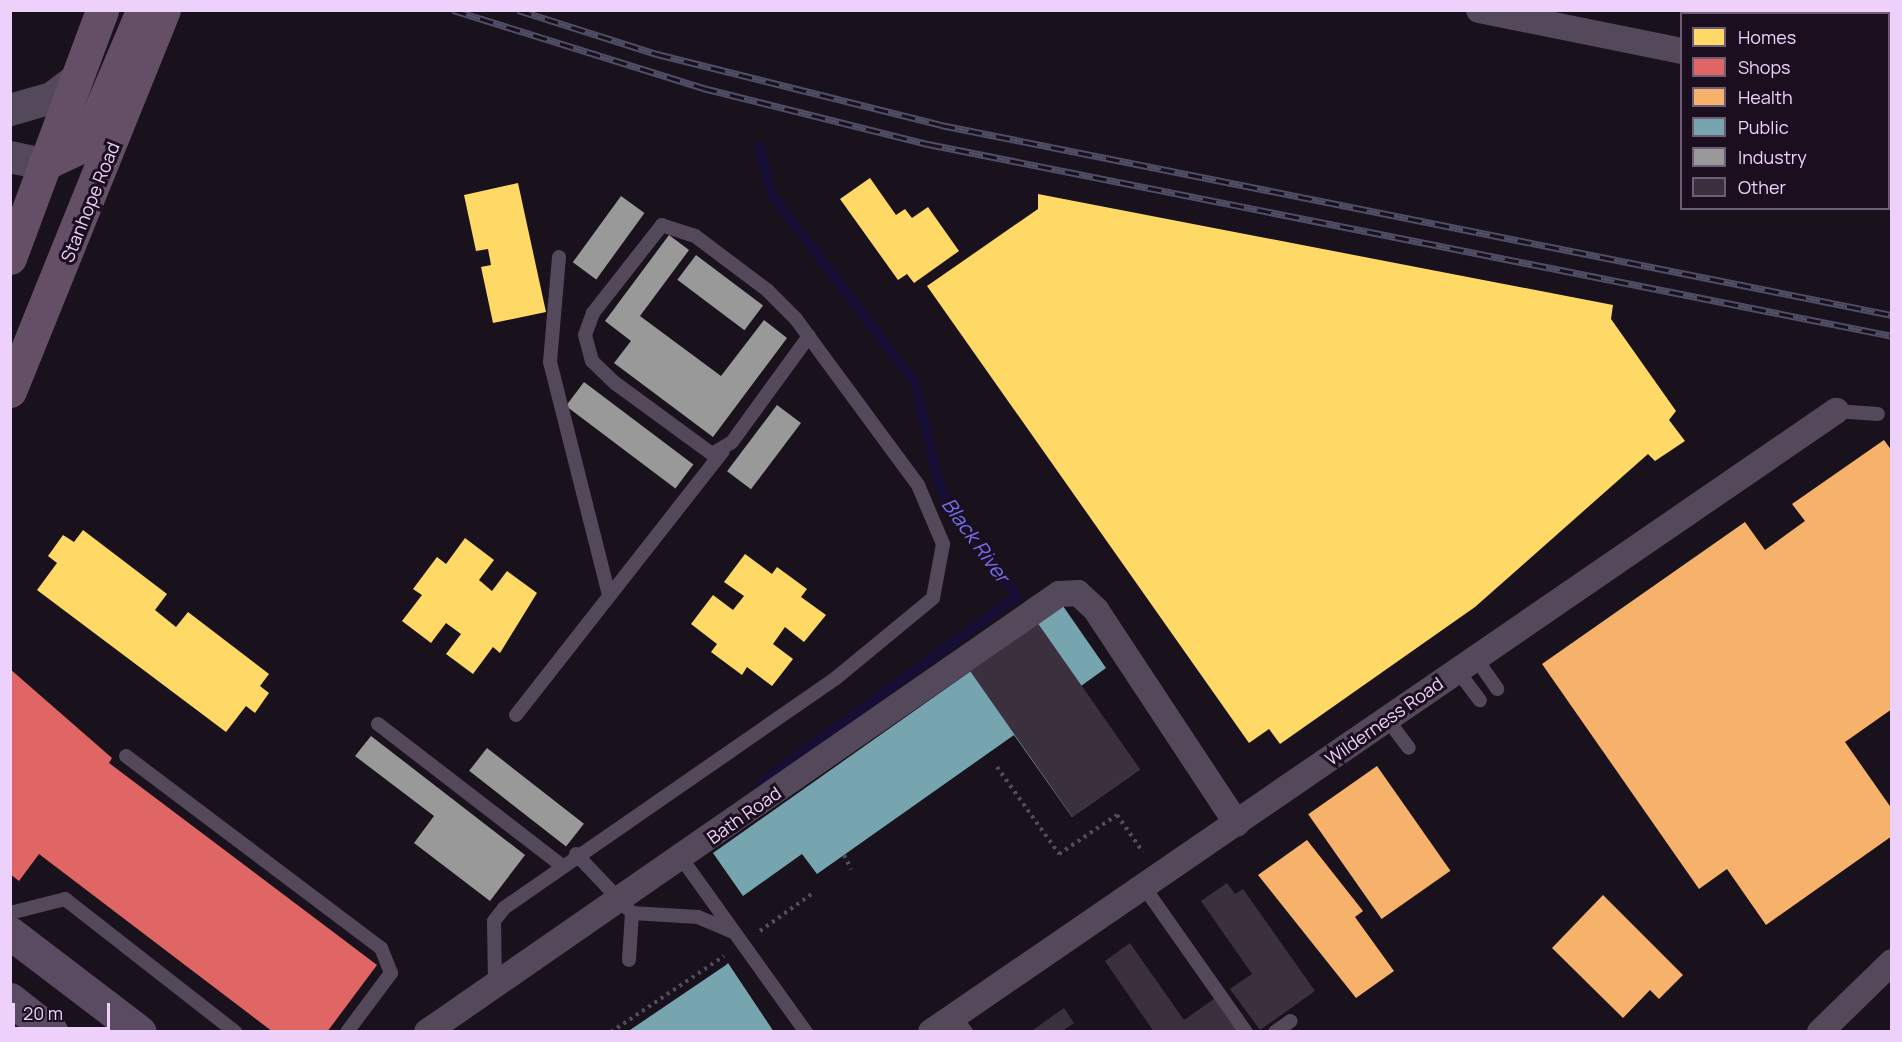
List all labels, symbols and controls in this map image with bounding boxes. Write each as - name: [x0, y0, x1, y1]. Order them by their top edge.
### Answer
- legend: [1680, 12, 1890, 210]
- text: Homes: [1738, 25, 1796, 49]
- text: Shops: [1738, 55, 1790, 79]
- text: Health: [1738, 85, 1793, 109]
- text: Public: [1738, 115, 1789, 139]
- street label: Stanhope Road: [56, 139, 124, 265]
- text: Industry: [1738, 145, 1807, 169]
- text: Other: [1738, 175, 1786, 199]
- water label: Black River: [937, 493, 1015, 587]
- street label: Wilderness Road: [1321, 672, 1447, 770]
- street label: Bath Road: [703, 782, 785, 848]
- scale bar: [15, 991, 112, 1029]
- text: 20 m: [23, 1001, 63, 1025]

